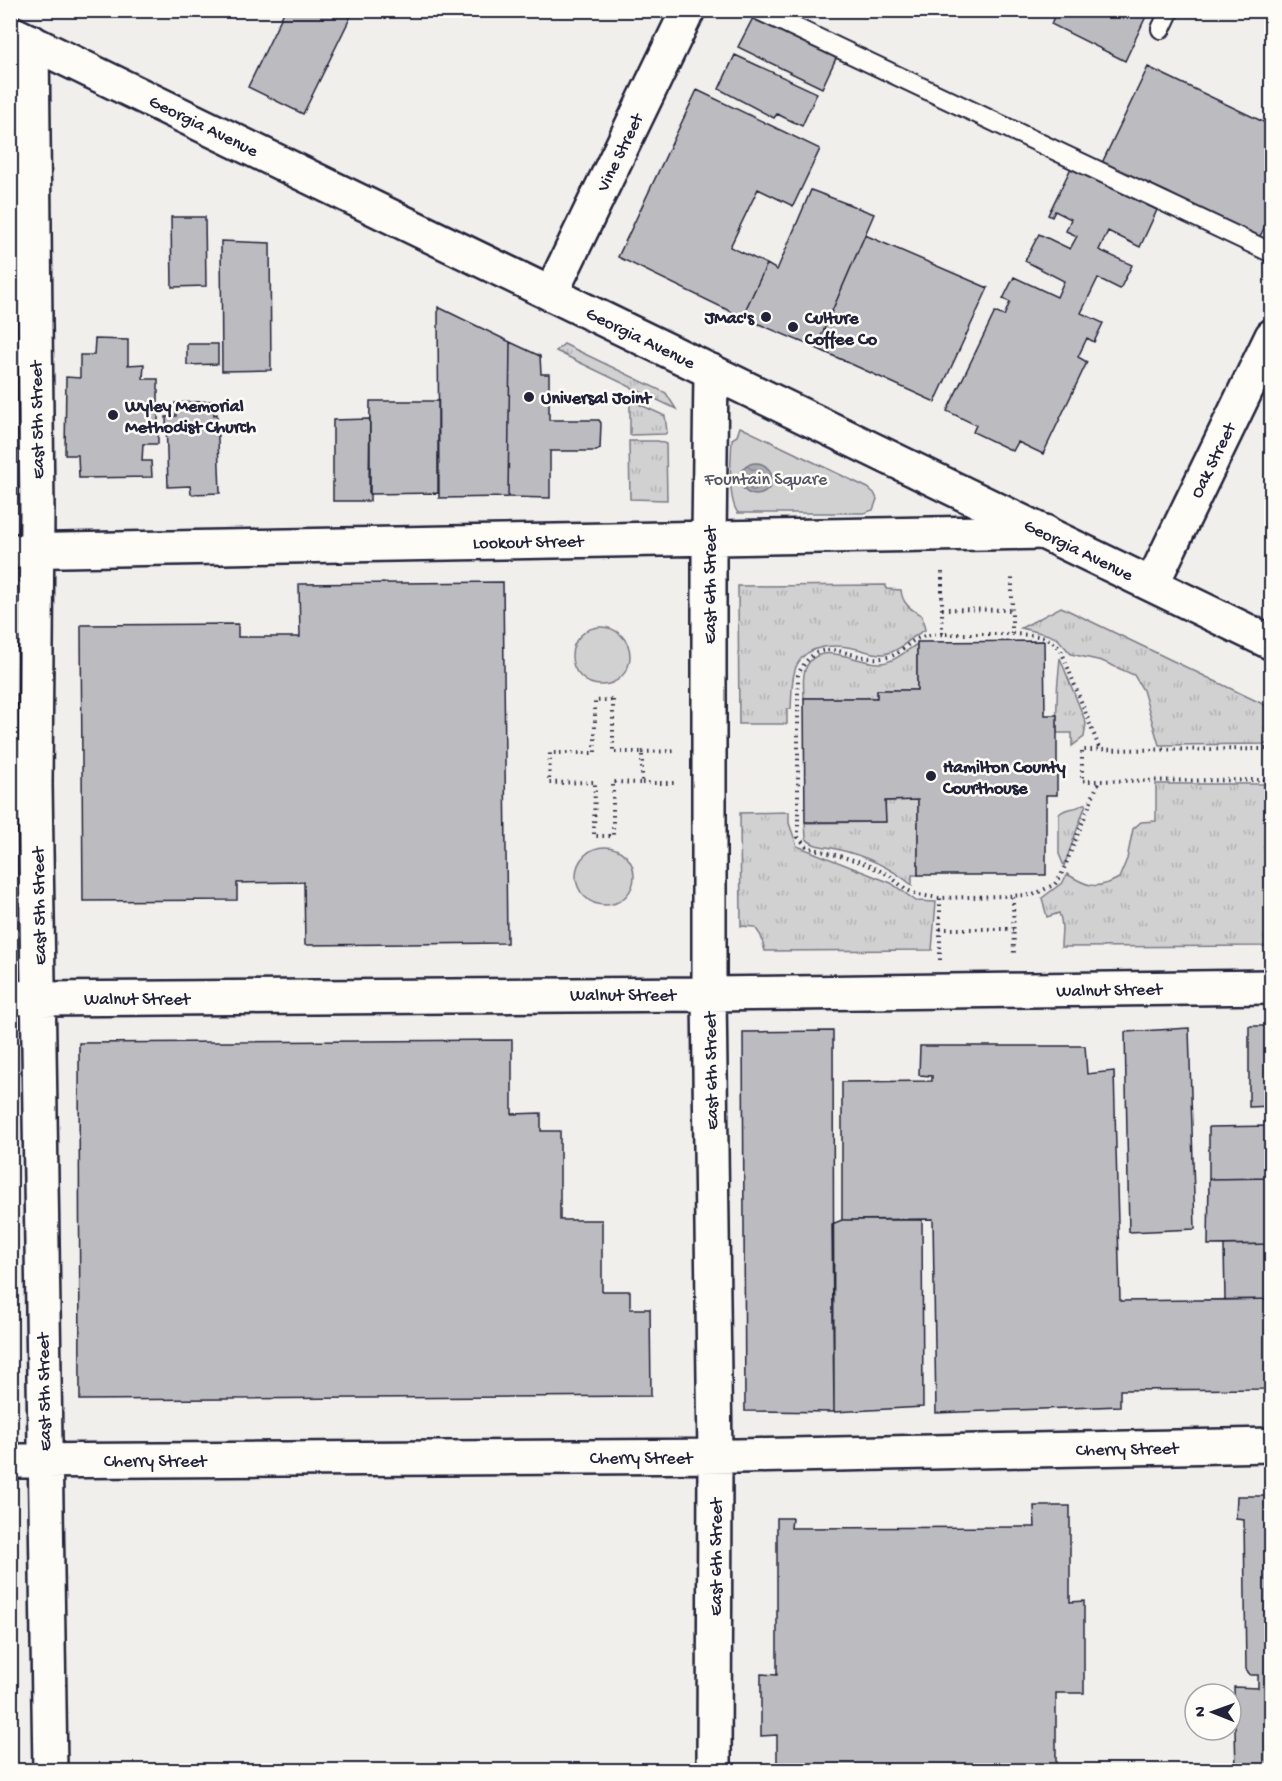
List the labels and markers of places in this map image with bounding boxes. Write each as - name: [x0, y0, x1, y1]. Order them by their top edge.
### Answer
- place label: JMac's: [704, 309, 755, 330]
- place label: Culture Coffee Co: [804, 309, 878, 351]
- marker: JMac's: [759, 310, 773, 324]
- marker: Culture Coffee Co: [786, 320, 800, 334]
- place label: Universal Joint: [541, 389, 653, 410]
- marker: Universal Joint: [522, 390, 536, 404]
- place label: Wyley Memorial Methodist Church: [124, 397, 256, 439]
- marker: Wyley Memorial Methodist Church: [106, 408, 120, 422]
- place label: Hamilton County Courthouse: [942, 758, 1066, 800]
- marker: Hamilton County Courthouse: [924, 769, 938, 783]

